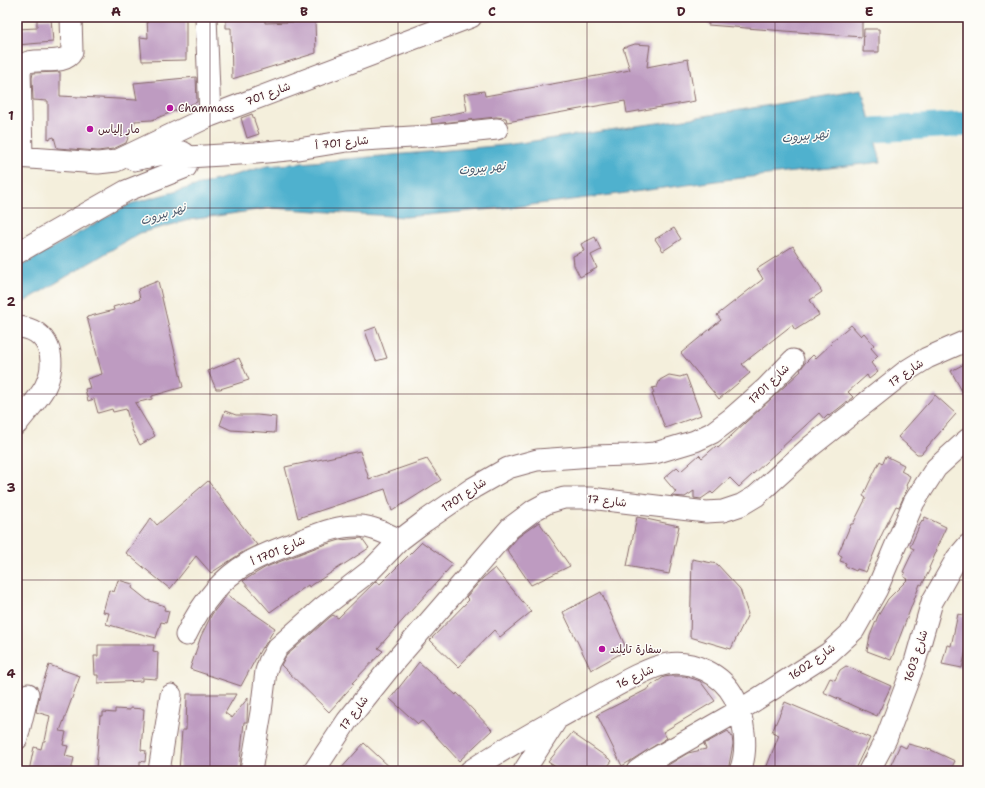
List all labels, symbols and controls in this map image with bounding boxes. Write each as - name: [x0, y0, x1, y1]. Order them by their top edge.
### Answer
- text: A: [111, 3, 121, 20]
- text: B: [300, 3, 308, 20]
- text: C: [488, 3, 496, 20]
- text: D: [676, 3, 686, 20]
- text: E: [865, 3, 874, 20]
- street label: شارع 701: [243, 79, 293, 110]
- place label: Chammass: [178, 101, 235, 116]
- marker: Chammass: [165, 103, 175, 113]
- text: 1: [8, 107, 14, 124]
- place label: مار إلياس: [98, 122, 140, 137]
- marker: مار إلياس: [85, 124, 95, 134]
- water label: نهر بيروت: [781, 125, 831, 146]
- street label: شارع 701 أ: [315, 133, 369, 154]
- water label: نهر بيروت: [458, 157, 508, 178]
- water label: نهر بيروت: [138, 199, 190, 229]
- text: 2: [6, 293, 16, 310]
- street label: شارع 17: [886, 356, 927, 391]
- street label: شارع 1701: [745, 361, 793, 408]
- street label: شارع 1701: [439, 475, 490, 516]
- text: 3: [6, 479, 16, 496]
- street label: شارع 17: [587, 491, 627, 512]
- street label: شارع 1701 أ: [249, 533, 308, 570]
- street label: شارع 1603: [901, 628, 932, 684]
- street label: شارع 1602: [786, 640, 839, 684]
- place label: سفارة تايلند: [610, 642, 662, 657]
- marker: سفارة تايلند: [597, 644, 607, 654]
- street label: شارع 16: [614, 662, 656, 693]
- text: 4: [6, 665, 16, 682]
- street label: شارع 17: [336, 693, 373, 734]

